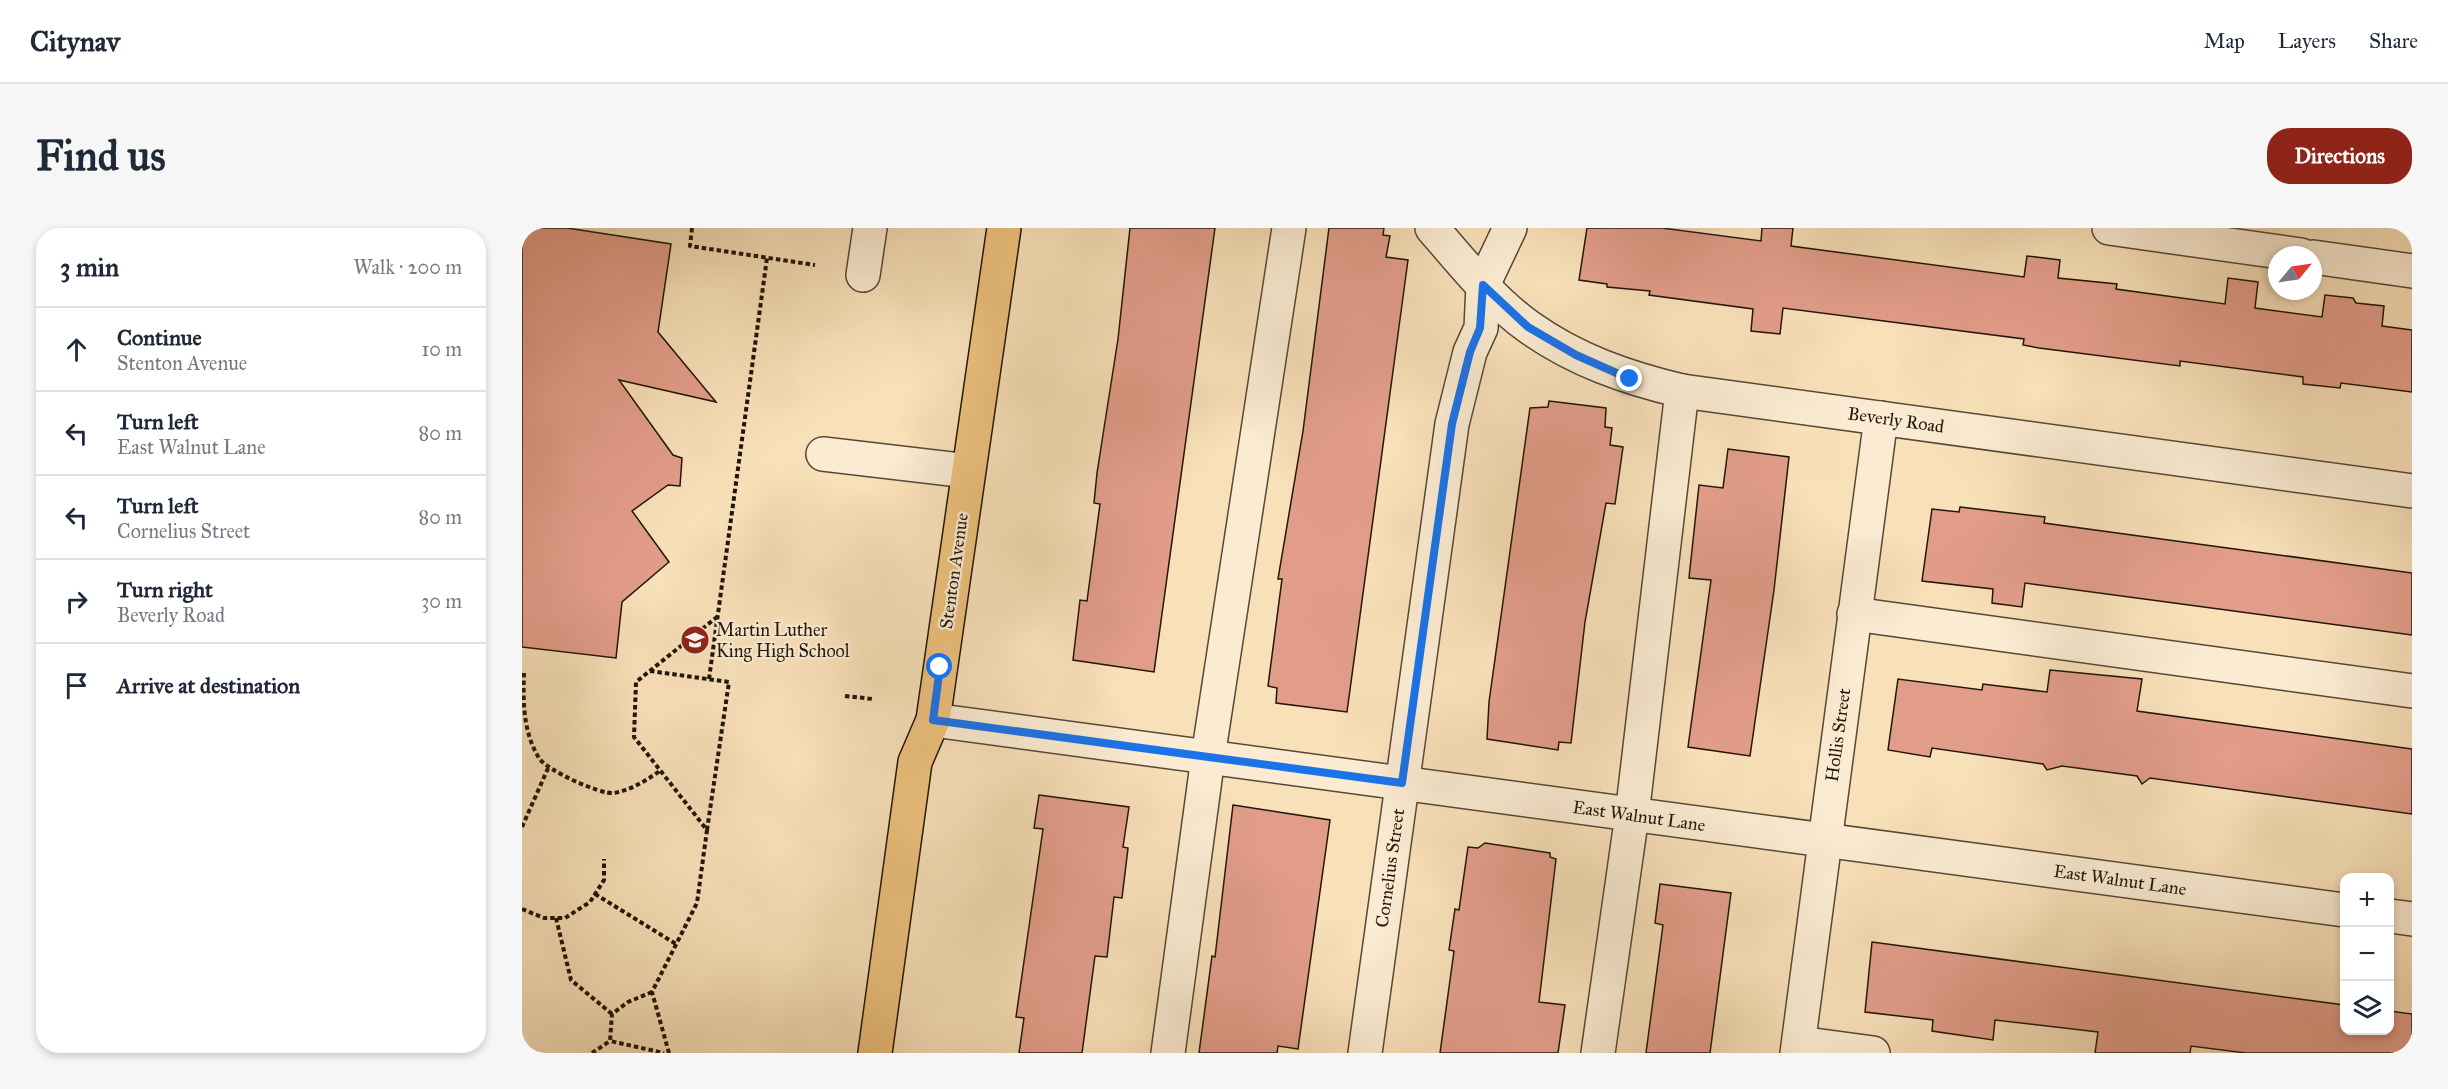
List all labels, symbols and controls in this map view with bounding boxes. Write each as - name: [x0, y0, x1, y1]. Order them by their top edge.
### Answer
- text: Citynav: [30, 24, 120, 59]
- text: Map: [2204, 28, 2245, 54]
- text: Layers: [2278, 28, 2336, 54]
- text: Share: [2369, 28, 2418, 54]
- button: Directions: [2267, 128, 2412, 184]
- text: Find us: [36, 130, 166, 182]
- north arrow: [2268, 246, 2322, 300]
- text: 3 min: [60, 251, 119, 283]
- text: Walk · 200 m: [354, 255, 462, 279]
- text: Continue: [117, 324, 202, 351]
- icon: ahead: [60, 333, 93, 366]
- text: 10 m: [421, 337, 462, 361]
- text: Stenton Avenue: [117, 351, 247, 375]
- route end: [1616, 365, 1642, 391]
- street label: Beverly Road: [1846, 402, 1946, 438]
- text: Turn left: [117, 408, 199, 435]
- icon: left: [60, 417, 93, 450]
- text: 80 m: [419, 421, 462, 445]
- text: East Walnut Lane: [117, 435, 265, 459]
- text: Turn left: [117, 492, 199, 519]
- icon: left: [60, 501, 93, 534]
- text: 80 m: [419, 505, 462, 529]
- street label: Stenton Avenue: [935, 511, 973, 631]
- text: Cornelius Street: [117, 519, 250, 543]
- text: Turn right: [117, 576, 213, 603]
- icon: right: [60, 585, 93, 618]
- text: 30 m: [421, 589, 462, 613]
- text: Beverly Road: [117, 603, 225, 627]
- place label: Martin Luther King High School: [716, 619, 850, 663]
- school or university icon: Martin Luther King High School: [679, 624, 711, 656]
- route start: [926, 653, 952, 679]
- icon: arrive: [60, 669, 93, 702]
- text: Arrive at destination: [117, 672, 300, 699]
- street label: Hollis Street: [1821, 686, 1856, 783]
- street label: East Walnut Lane: [1571, 796, 1707, 836]
- street label: Cornelius Street: [1371, 807, 1409, 929]
- street label: East Walnut Lane: [2052, 860, 2188, 900]
- map controls: [2340, 873, 2394, 1035]
- button: +: [2340, 873, 2394, 927]
- button: −: [2340, 927, 2394, 981]
- button: layers: [2340, 981, 2394, 1035]

